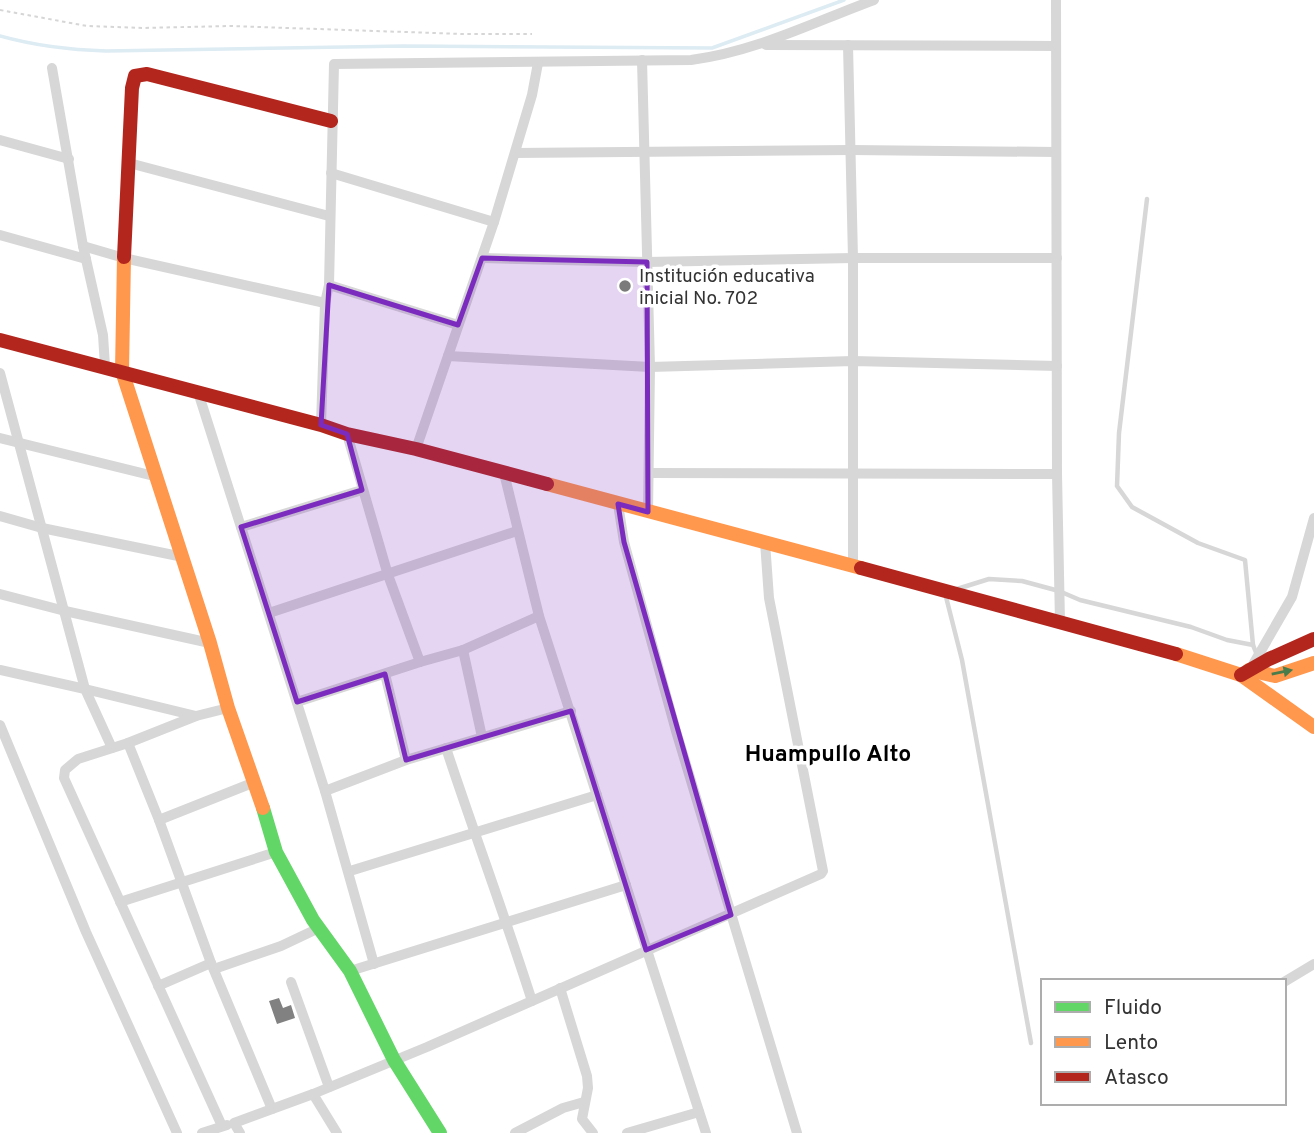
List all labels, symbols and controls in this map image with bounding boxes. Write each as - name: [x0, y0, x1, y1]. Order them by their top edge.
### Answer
- place label: Institución educativa inicial No. 702: [639, 265, 815, 311]
- marker: Institución educativa inicial No. 702: [617, 278, 633, 294]
- one-way arrow: [1271, 667, 1293, 678]
- district label: Huampullo Alto: [745, 741, 911, 770]
- legend: [1041, 979, 1286, 1105]
- text: Fluido: [1104, 995, 1162, 1022]
- text: Lento: [1104, 1030, 1158, 1057]
- text: Atasco: [1104, 1065, 1169, 1092]

